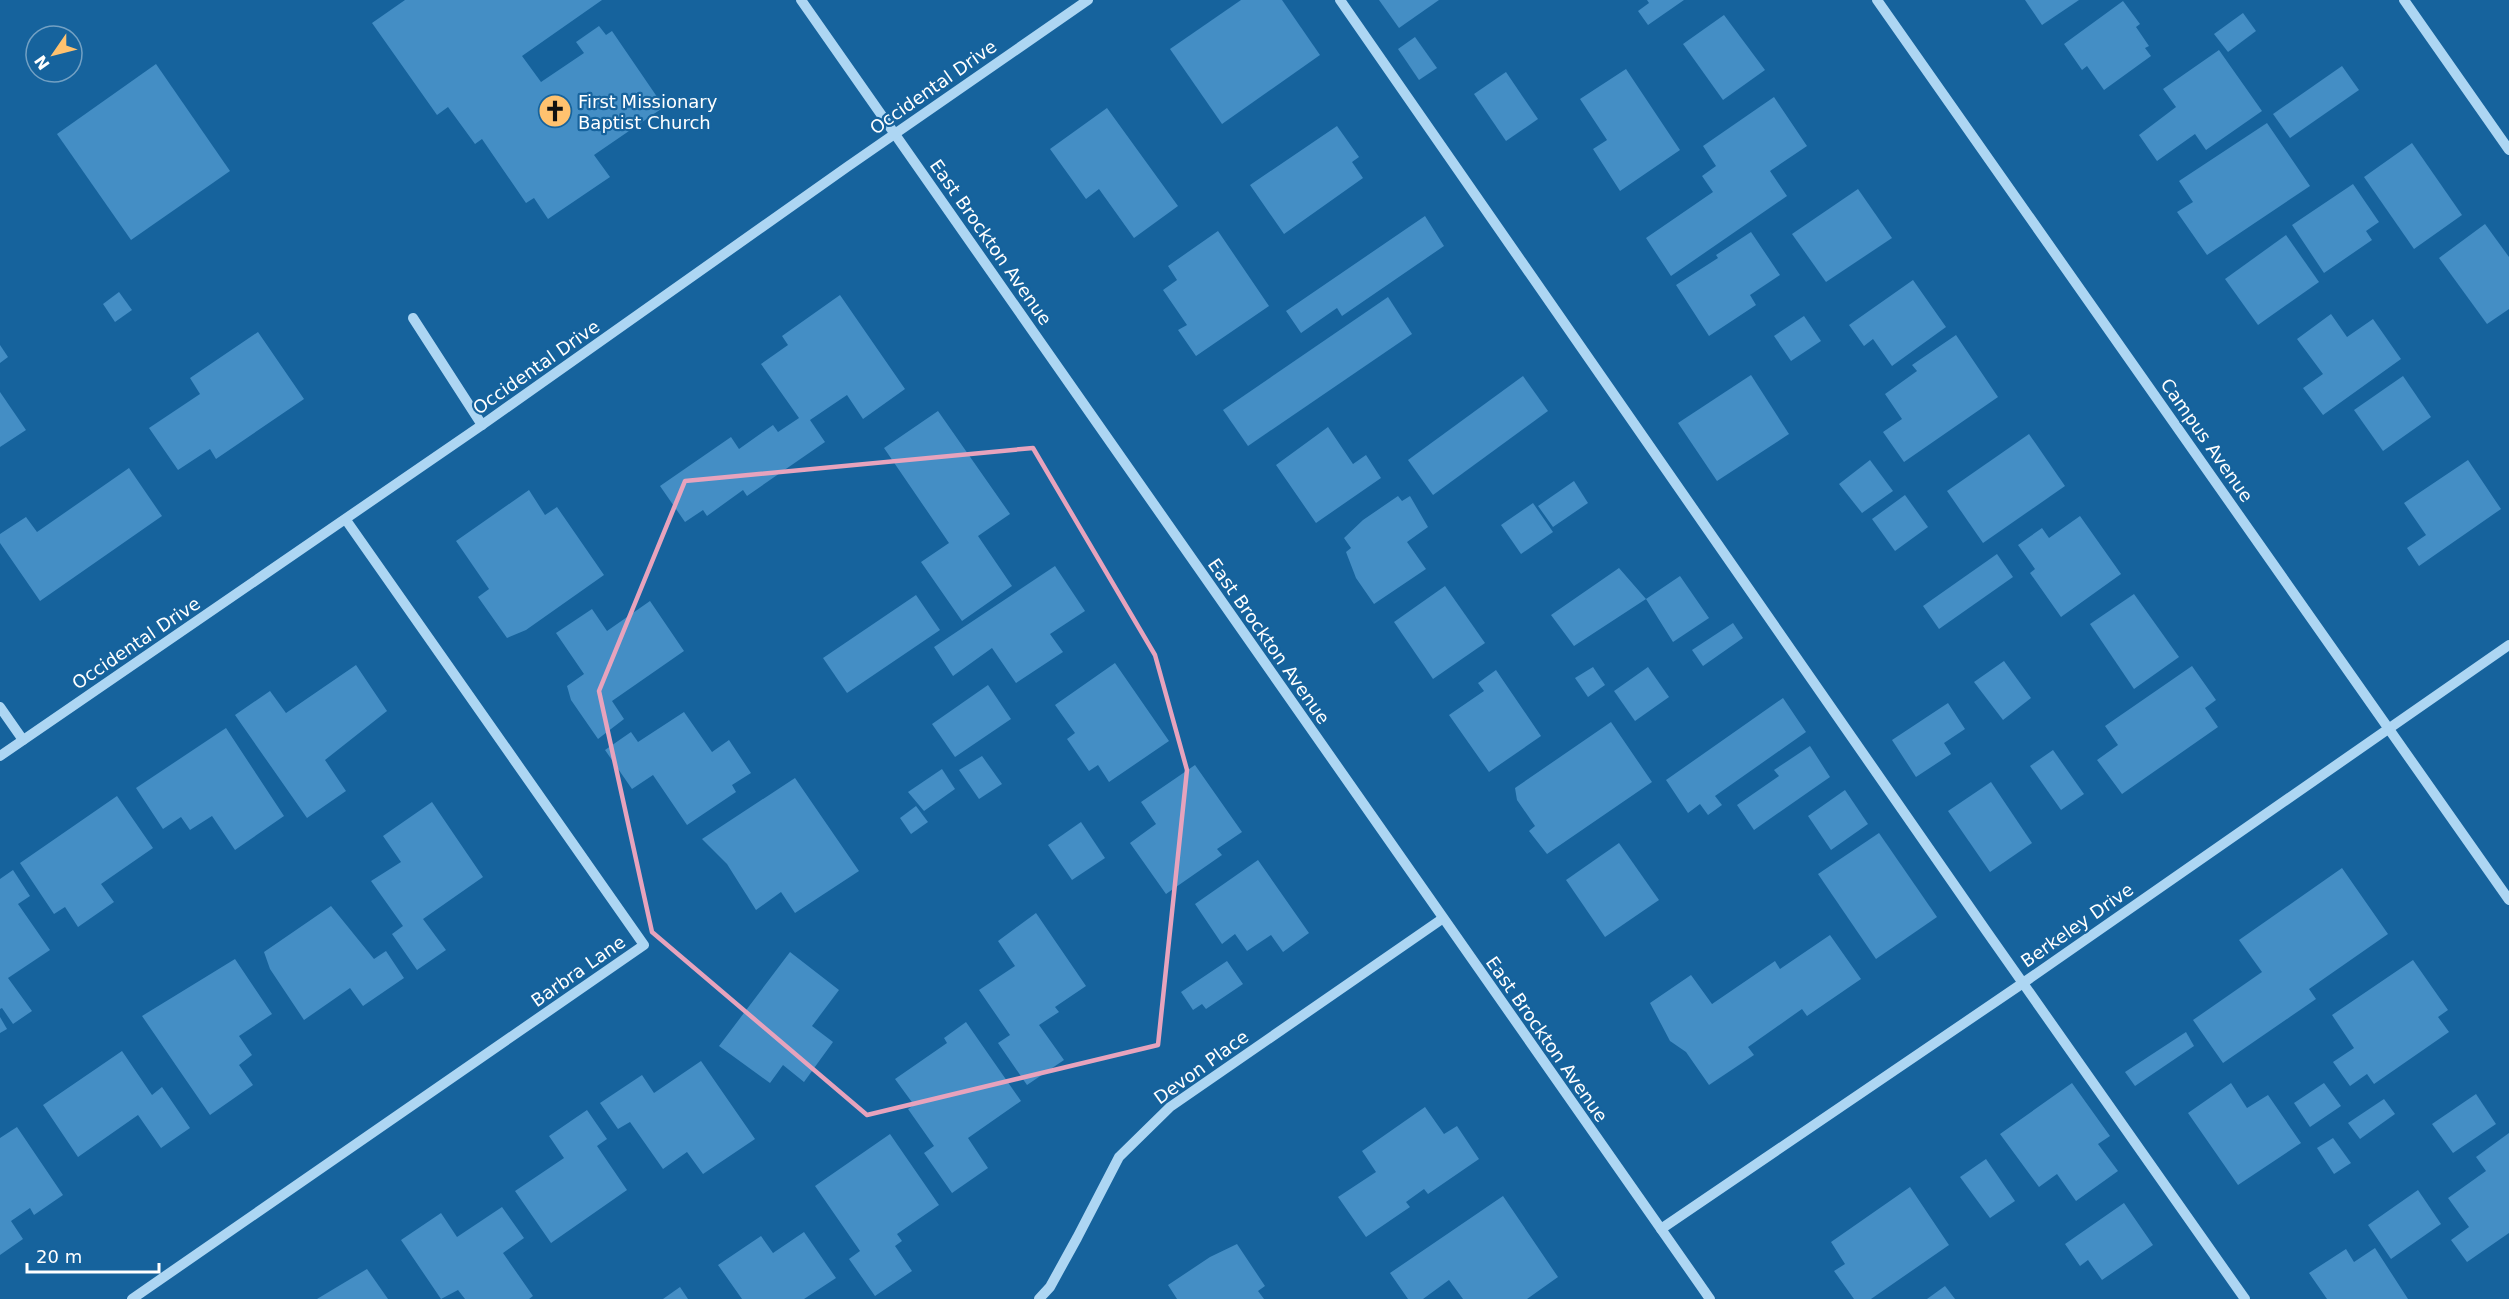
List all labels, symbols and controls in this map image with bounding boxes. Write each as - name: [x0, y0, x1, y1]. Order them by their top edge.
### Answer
- north arrow: [24, 24, 84, 84]
- street label: Occidental Drive: [866, 35, 1000, 139]
- text: N: [31, 51, 54, 73]
- place label: First Missionary Baptist Church: [578, 91, 718, 133]
- church icon: First Missionary Baptist Church: [537, 93, 573, 129]
- street label: East Brockton Avenue: [926, 155, 1056, 329]
- street label: Occidental Drive: [469, 315, 603, 419]
- street label: Campus Avenue: [2157, 374, 2257, 506]
- street label: East Brockton Avenue: [1204, 554, 1334, 728]
- street label: Occidental Drive: [68, 592, 204, 694]
- street label: Berkeley Drive: [2017, 879, 2137, 971]
- street label: Barbra Lane: [527, 931, 629, 1011]
- street label: East Brockton Avenue: [1482, 952, 1612, 1126]
- street label: Devon Place: [1150, 1026, 1252, 1108]
- scale bar: [27, 1236, 159, 1274]
- text: 20 m: [36, 1246, 82, 1267]

